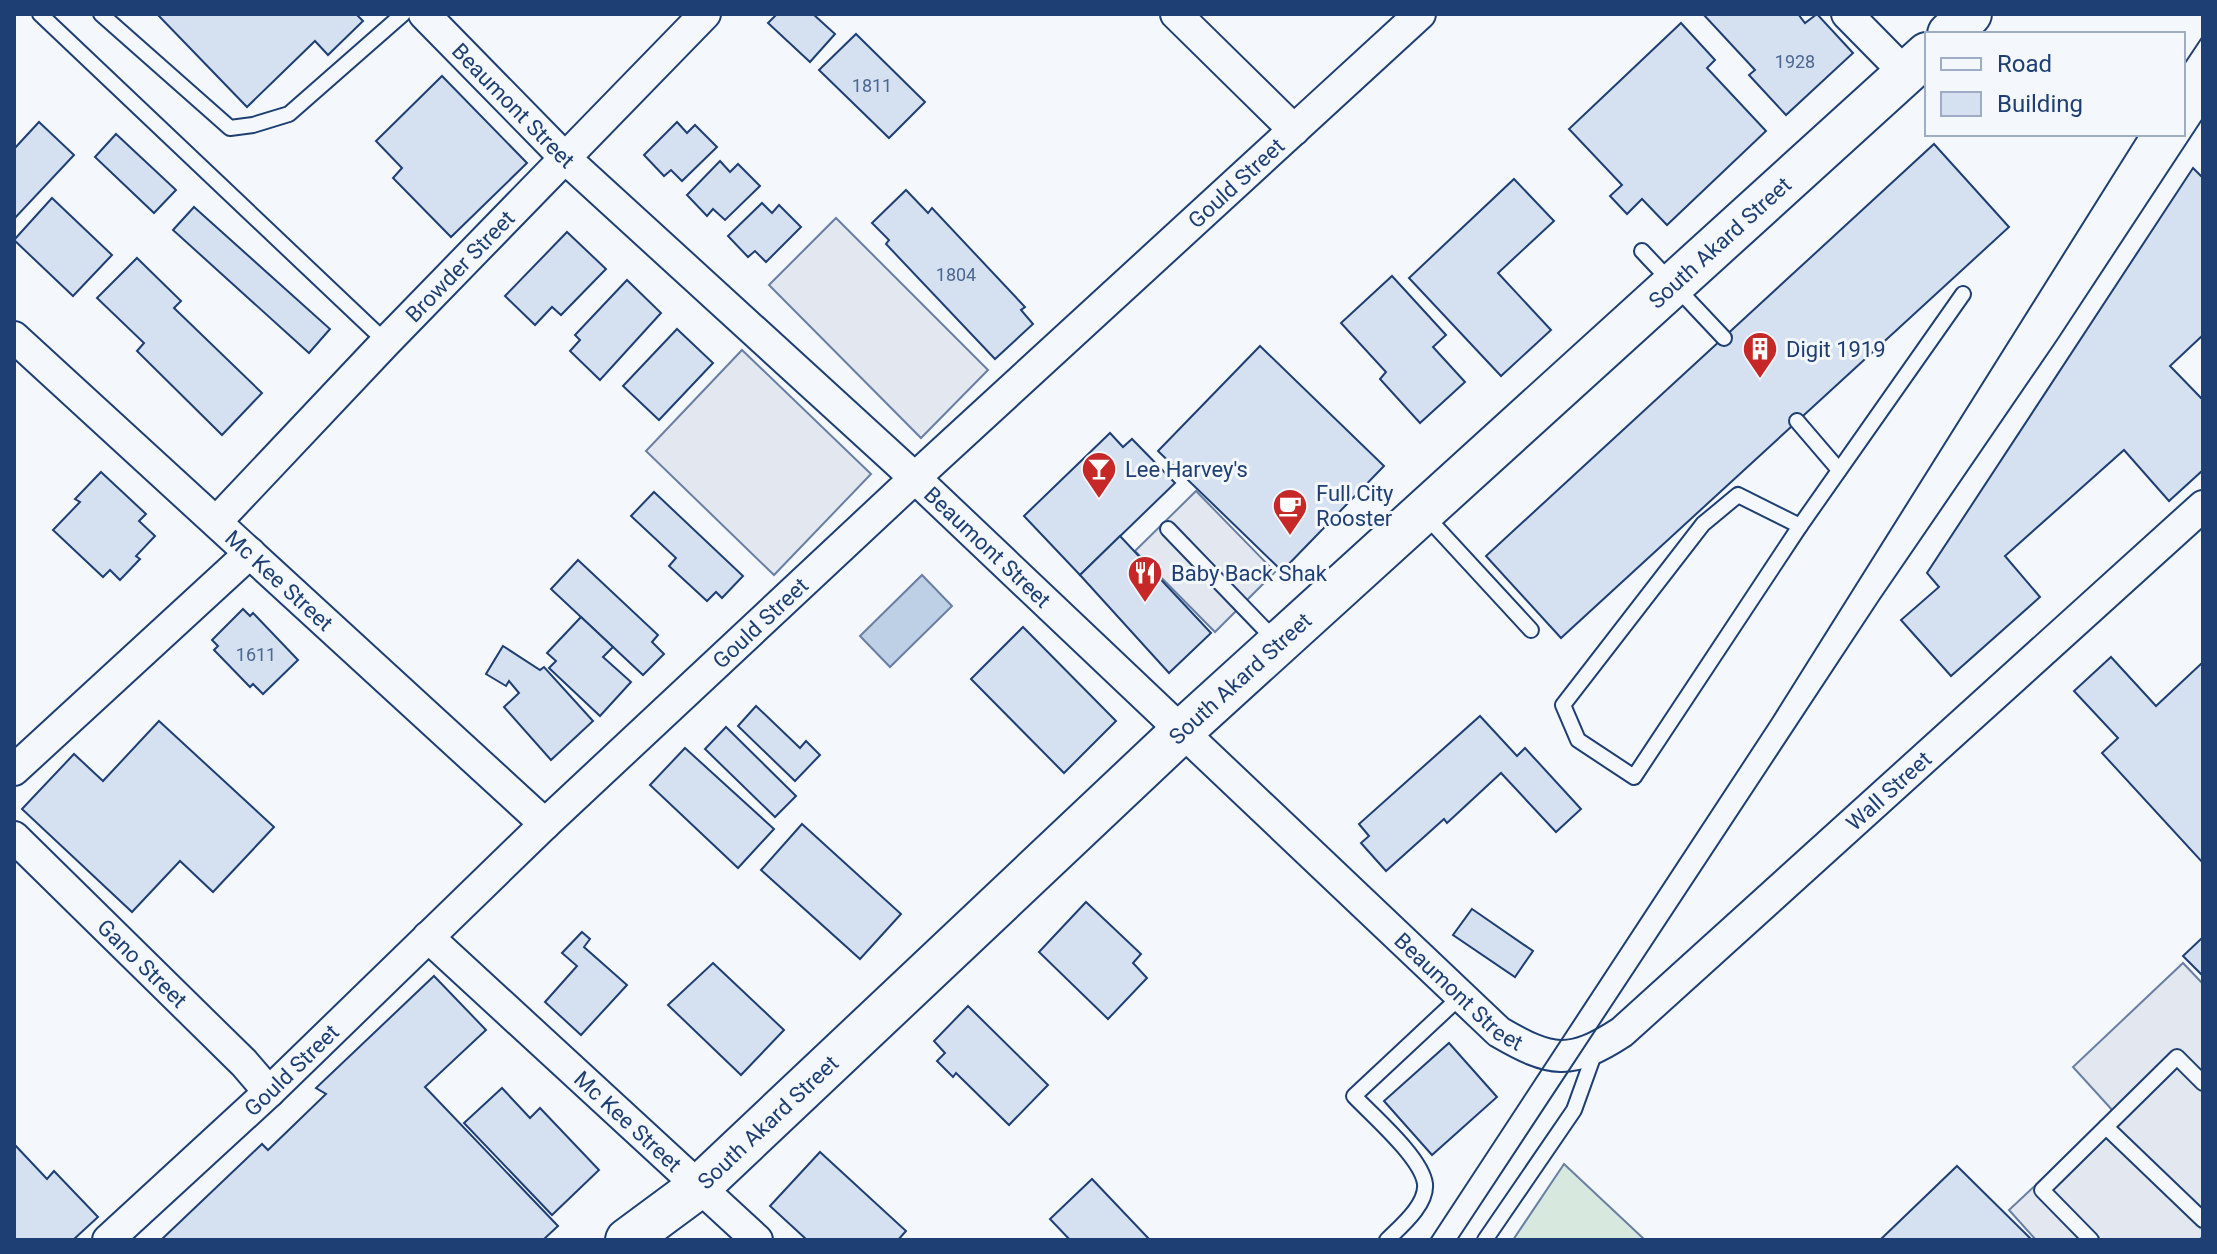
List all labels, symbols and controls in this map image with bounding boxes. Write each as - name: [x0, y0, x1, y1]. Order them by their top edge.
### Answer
- legend: [1925, 32, 2185, 136]
- street label: Beaumont Street: [447, 38, 579, 173]
- text: Road: [1997, 50, 2052, 78]
- house number: 1928: [1775, 51, 1815, 72]
- house number: 1811: [852, 75, 892, 96]
- text: Building: [1997, 90, 2083, 118]
- street label: Gould Street: [1183, 133, 1289, 233]
- street label: South Akard Street: [1644, 172, 1796, 314]
- street label: Browder Street: [401, 206, 520, 327]
- house number: 1804: [936, 264, 976, 285]
- building icon: Digit 1919: [1741, 330, 1779, 380]
- place label: Digit 1919: [1786, 337, 1886, 362]
- bar icon: Lee Harvey's: [1080, 450, 1118, 500]
- place label: Lee Harvey's: [1125, 457, 1248, 482]
- place label: Full City Rooster: [1316, 481, 1394, 531]
- street label: Beaumont Street: [919, 482, 1056, 613]
- cafe icon: Full City Rooster: [1271, 487, 1309, 537]
- street label: Mc Kee Street: [220, 525, 338, 636]
- restaurant icon: Baby Back Shak: [1126, 554, 1164, 604]
- place label: Baby Back Shak: [1171, 561, 1328, 586]
- street label: Gould Street: [708, 573, 813, 674]
- street label: South Akard Street: [1164, 608, 1317, 750]
- house number: 1611: [236, 644, 276, 665]
- street label: Wall Street: [1841, 746, 1936, 836]
- street label: Gano Street: [92, 914, 192, 1013]
- street label: Beaumont Street: [1389, 928, 1527, 1056]
- street label: Gould Street: [239, 1019, 344, 1121]
- street label: South Akard Street: [693, 1050, 843, 1194]
- street label: Mc Kee Street: [569, 1066, 686, 1177]

